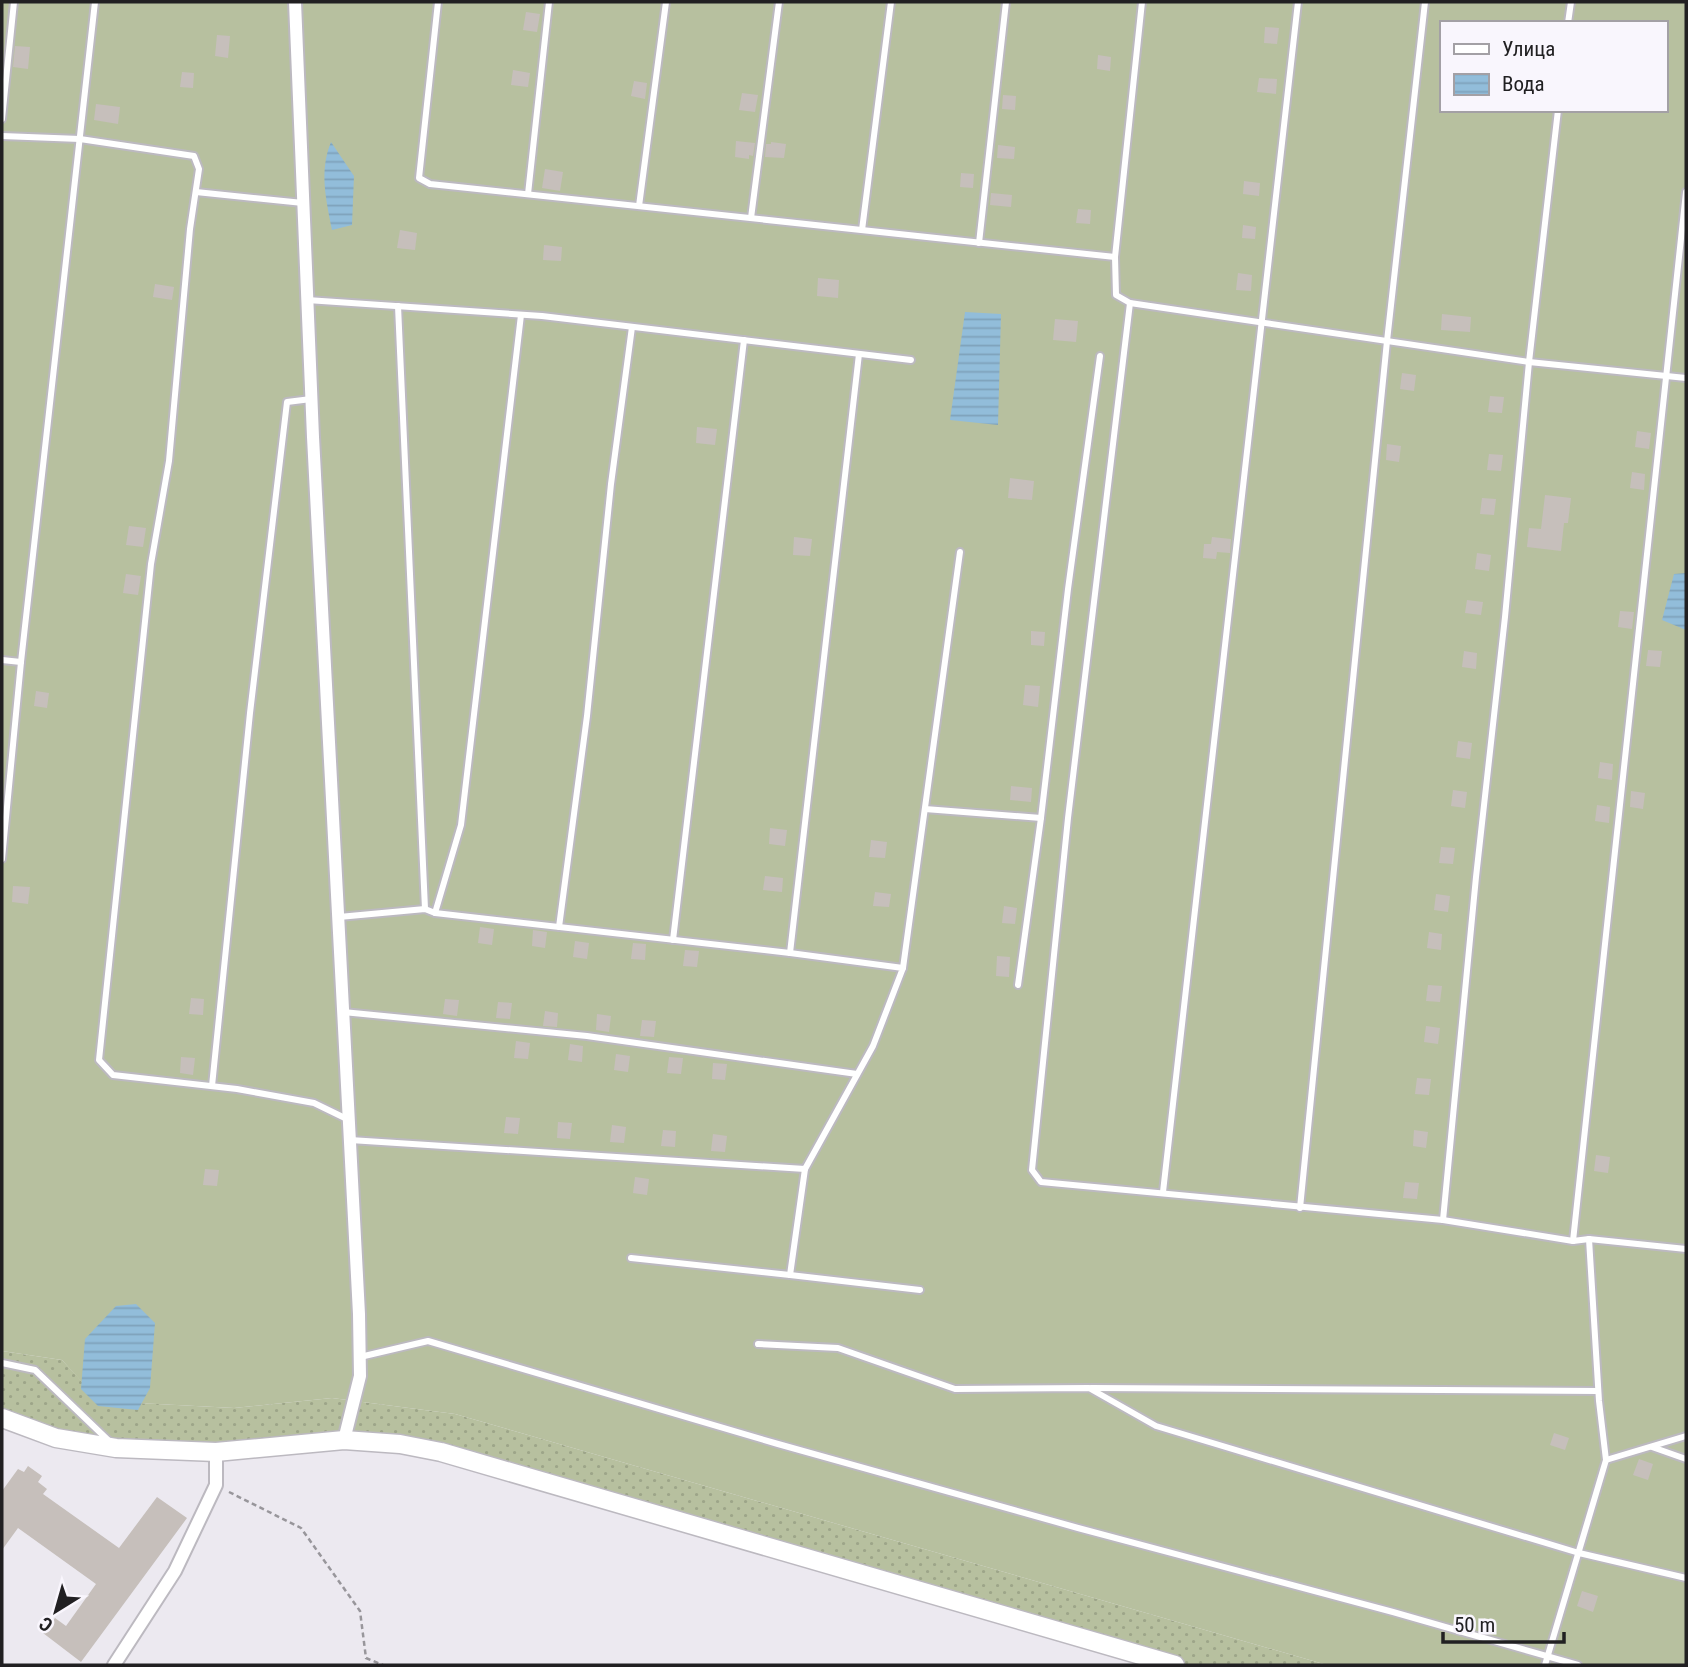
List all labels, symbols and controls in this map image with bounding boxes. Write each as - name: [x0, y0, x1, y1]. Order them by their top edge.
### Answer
- legend: [1440, 21, 1667, 112]
- text: Улица: [1502, 37, 1555, 61]
- text: Вода: [1502, 72, 1545, 96]
- north arrow: [21, 1576, 91, 1646]
- scale bar: [1443, 1600, 1564, 1644]
- text: С: [35, 1612, 57, 1637]
- text: 50 m: [1454, 1613, 1495, 1637]

